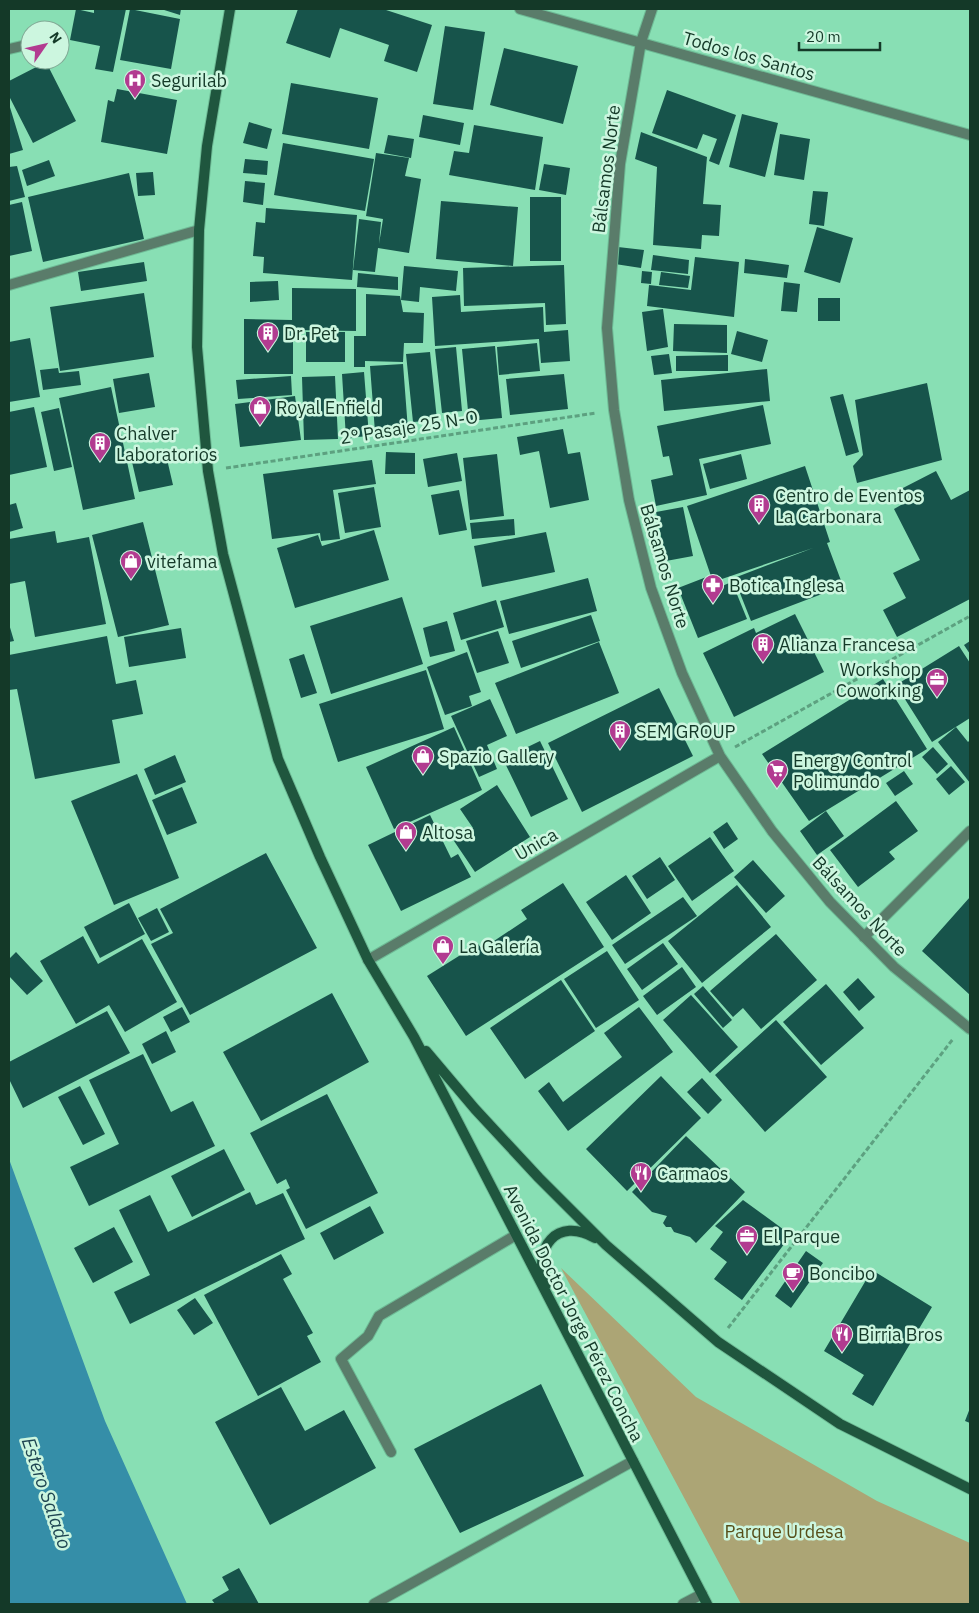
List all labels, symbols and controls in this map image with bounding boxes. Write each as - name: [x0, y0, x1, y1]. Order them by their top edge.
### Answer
- north arrow: [20, 20, 70, 70]
- scale bar: [799, 20, 880, 52]
- street label: Todos los Santos: [680, 26, 818, 86]
- text: 20 m: [806, 27, 841, 46]
- text: N: [45, 28, 66, 47]
- hospital icon: Segurilab: [123, 68, 147, 99]
- place label: Segurilab: [151, 69, 227, 92]
- street label: Bálsamos Norte: [587, 103, 625, 234]
- building icon: Dr. Pet: [256, 321, 280, 352]
- place label: Dr. Pet: [284, 322, 337, 345]
- shop icon: Royal Enfield: [248, 395, 272, 426]
- place label: Royal Enfield: [276, 396, 381, 419]
- street label: 2° Pasaje 25 N-O: [338, 405, 480, 449]
- place label: Chalver Laboratorios: [116, 422, 218, 466]
- building icon: Chalver Laboratorios: [88, 431, 112, 462]
- place label: Centro de Eventos La Carbonara: [775, 484, 922, 528]
- building icon: Centro de Eventos La Carbonara: [747, 493, 771, 524]
- street label: Bálsamos Norte: [635, 501, 695, 631]
- shop icon: vitefama: [119, 549, 143, 580]
- place label: vitefama: [147, 550, 218, 573]
- pharmacy icon: Botica Inglesa: [701, 573, 725, 604]
- place label: Botica Inglesa: [729, 574, 845, 597]
- building icon: Alianza Francesa: [751, 632, 775, 663]
- place label: Alianza Francesa: [779, 633, 916, 656]
- place label: Workshop Coworking: [836, 658, 921, 702]
- office icon: Workshop Coworking: [925, 667, 949, 698]
- building icon: SEM GROUP: [608, 719, 632, 750]
- place label: SEM GROUP: [636, 720, 736, 743]
- shop icon: Spazio Gallery: [411, 744, 435, 775]
- place label: Spazio Gallery: [439, 745, 554, 768]
- place label: Energy Control Polimundo: [793, 749, 912, 793]
- supermarket icon: Energy Control Polimundo: [765, 758, 789, 789]
- shop icon: Altosa: [394, 820, 418, 851]
- place label: Altosa: [422, 821, 473, 844]
- street label: Unica: [511, 822, 562, 865]
- street label: Bálsamos Norte: [808, 851, 912, 961]
- shop icon: La Galería: [431, 934, 455, 965]
- place label: La Galería: [459, 935, 540, 958]
- restaurant icon: Carmaos: [629, 1161, 653, 1192]
- place label: Carmaos: [657, 1162, 729, 1185]
- street label: Avenida Doctor Jorge Pérez Concha: [499, 1180, 649, 1446]
- office icon: El Parque: [735, 1224, 759, 1255]
- place label: El Parque: [763, 1225, 840, 1248]
- cafe icon: Boncibo: [781, 1261, 805, 1292]
- place label: Boncibo: [809, 1262, 875, 1285]
- restaurant icon: Birria Bros: [830, 1322, 854, 1353]
- place label: Birria Bros: [858, 1323, 943, 1346]
- water label: Estero Salado: [17, 1434, 77, 1552]
- park label: Parque Urdesa: [724, 1520, 844, 1543]

